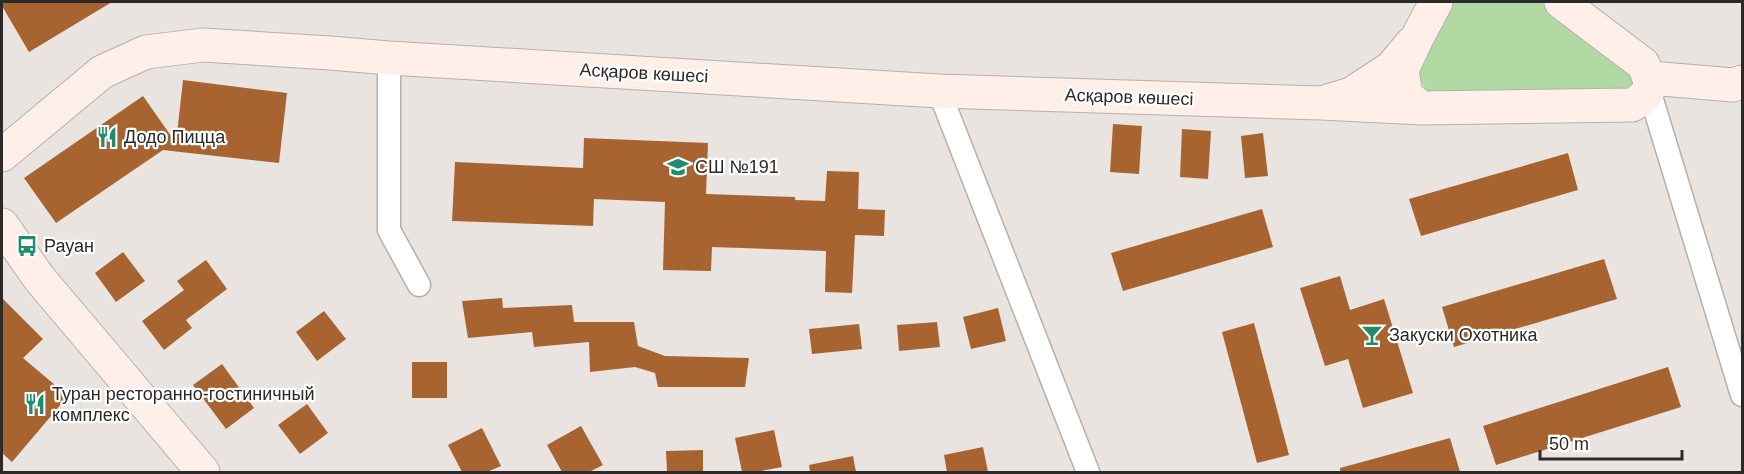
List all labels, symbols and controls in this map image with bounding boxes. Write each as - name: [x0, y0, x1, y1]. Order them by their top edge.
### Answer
- street label: Асқаров көшесі: [579, 60, 709, 86]
- street label: Асқаров көшесі: [1064, 85, 1194, 109]
- restaurant icon: Додо Пицца: [95, 125, 119, 149]
- place label: Додо Пицца: [124, 127, 226, 147]
- school or university icon: СШ №191: [666, 155, 690, 179]
- place label: СШ №191: [695, 157, 779, 177]
- bus stop icon: Рауан: [15, 234, 39, 258]
- place label: Рауан: [44, 236, 94, 256]
- bar icon: Закуски Охотника: [1360, 323, 1384, 347]
- place label: Закуски Охотника: [1389, 325, 1538, 345]
- place label: Туран ресторанно-гостиничный комплекс: [52, 384, 315, 425]
- restaurant icon: Туран ресторанно-гостиничный комплекс: [23, 392, 47, 416]
- scale bar: [1540, 423, 1682, 461]
- text: 50 m: [1549, 434, 1589, 454]

